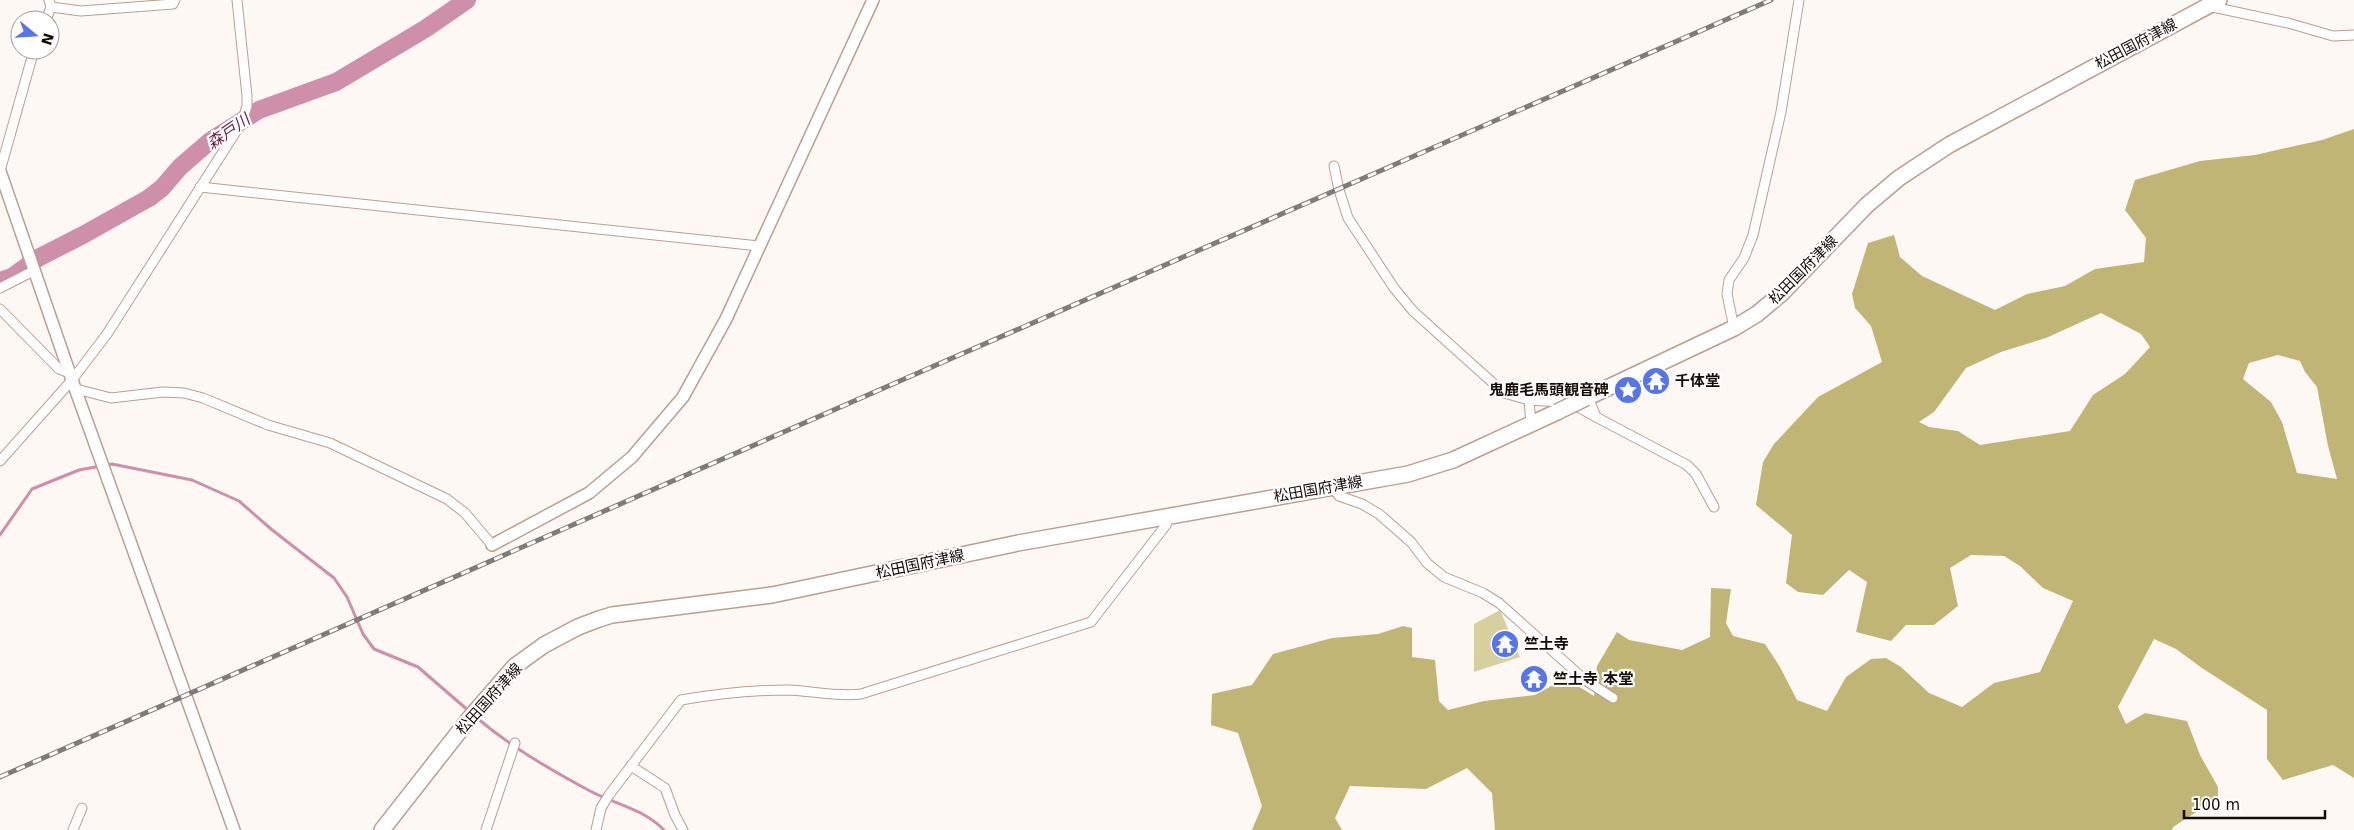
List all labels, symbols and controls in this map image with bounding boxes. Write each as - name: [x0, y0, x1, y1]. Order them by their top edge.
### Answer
- north arrow: [10, 10, 60, 60]
- street label: 松田国府津線: [2092, 15, 2180, 73]
- text: N: [38, 31, 57, 47]
- water label: 森戸川: [203, 109, 255, 153]
- street label: 松田国府津線: [1765, 232, 1841, 308]
- temple icon: 千体堂: [1641, 366, 1671, 396]
- place label: 千体堂: [1675, 372, 1720, 390]
- place icon: 鬼鹿毛馬頭観音碑: [1613, 375, 1643, 405]
- place label: 鬼鹿毛馬頭観音碑: [1489, 381, 1609, 399]
- street label: 松田国府津線: [1272, 472, 1364, 506]
- street label: 松田国府津線: [874, 546, 966, 582]
- temple icon: 竺土寺: [1490, 629, 1520, 659]
- place label: 竺土寺: [1524, 635, 1569, 653]
- street label: 松田国府津線: [452, 660, 526, 738]
- temple icon: 竺土寺 本堂: [1519, 664, 1549, 694]
- place label: 竺土寺 本堂: [1553, 670, 1633, 688]
- scale bar: [2184, 788, 2325, 820]
- text: 100 m: [2192, 796, 2240, 814]

